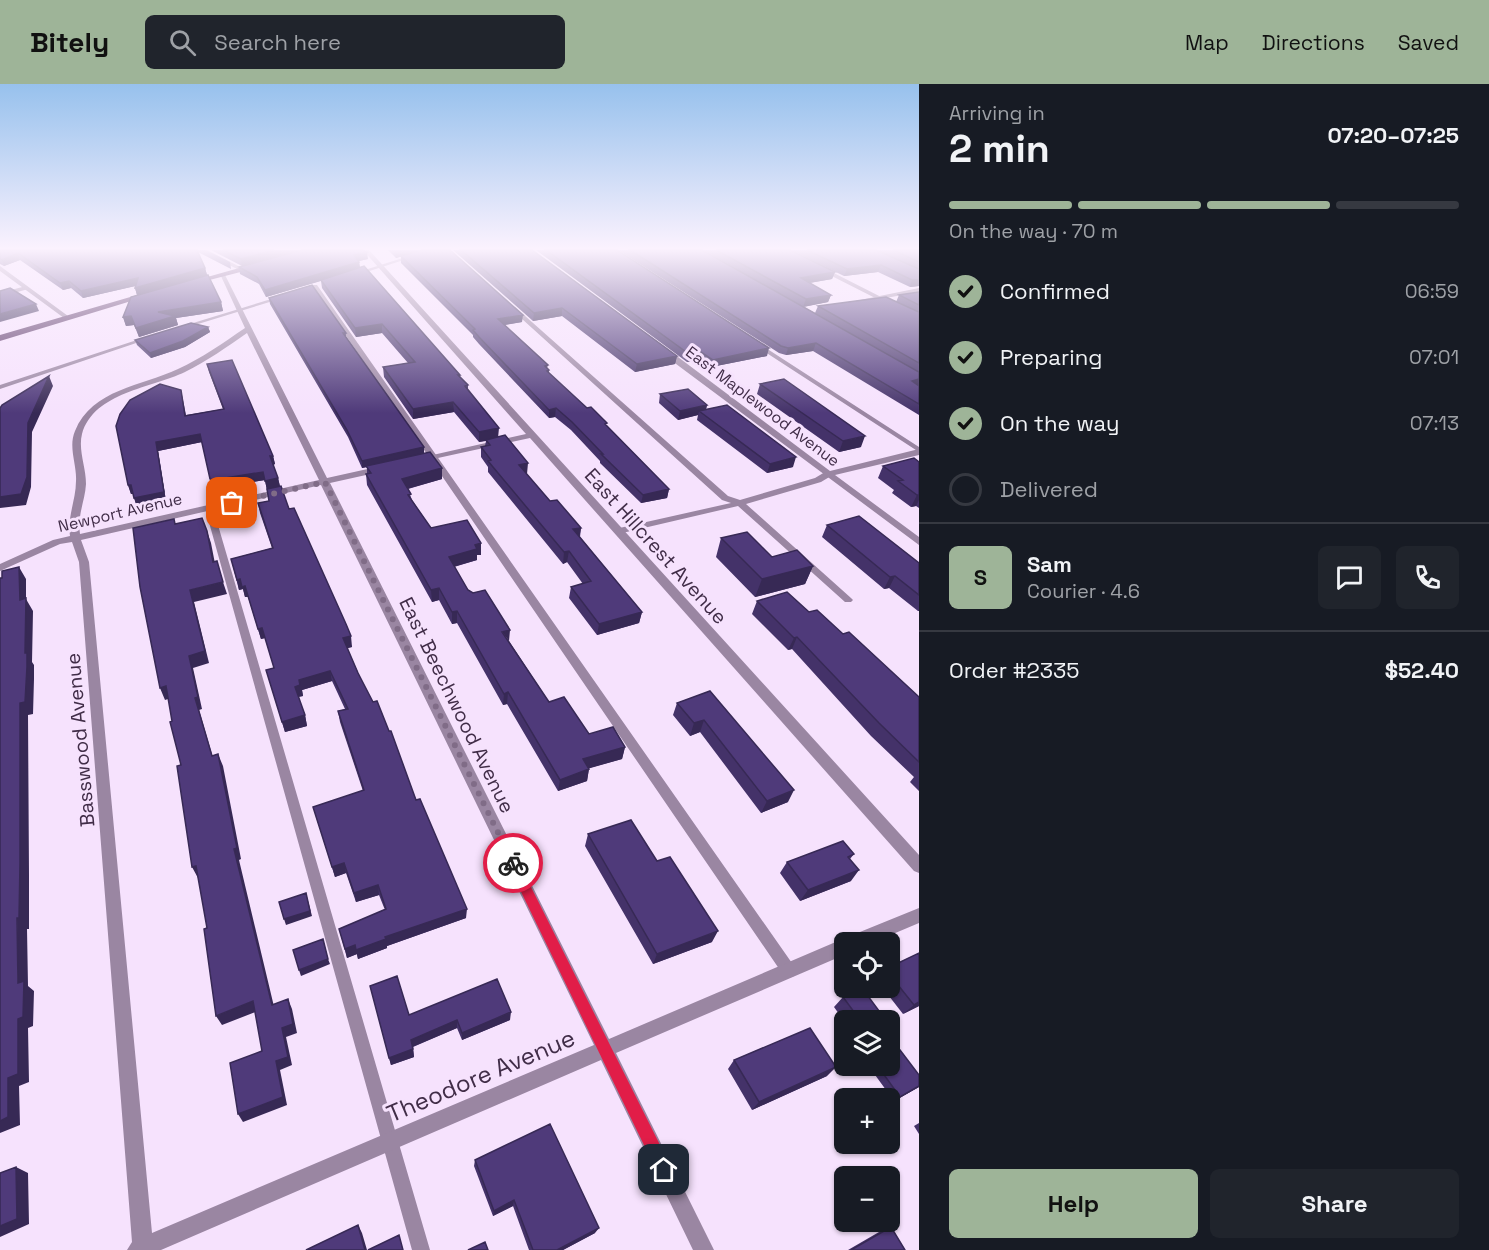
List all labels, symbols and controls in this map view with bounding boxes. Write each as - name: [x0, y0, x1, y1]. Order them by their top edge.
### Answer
- search box: [145, 15, 565, 69]
- text: Bitely: [30, 24, 109, 60]
- icon: search: [166, 26, 199, 59]
- text: Search here: [214, 28, 341, 56]
- text: Map: [1185, 29, 1229, 56]
- text: Directions: [1262, 29, 1365, 56]
- text: Saved: [1398, 29, 1459, 56]
- text: Arriving in: [949, 100, 1045, 126]
- text: 07:20–07:25: [1327, 121, 1459, 149]
- text: 2 min: [949, 124, 1050, 173]
- text: On the way · 70 m: [949, 218, 1118, 244]
- icon: check: [949, 275, 982, 308]
- text: Confirmed: [1000, 277, 1110, 305]
- text: 06:59: [1405, 278, 1459, 304]
- icon: check: [949, 341, 982, 374]
- street label: East Maplewood Avenue: [681, 342, 844, 471]
- text: Preparing: [1000, 343, 1102, 371]
- text: 07:01: [1409, 344, 1459, 370]
- icon: check: [949, 407, 982, 440]
- text: On the way: [1000, 409, 1119, 437]
- text: 07:13: [1410, 410, 1459, 436]
- street label: East Hillcrest Avenue: [579, 463, 733, 629]
- text: Delivered: [1000, 475, 1098, 503]
- pin: [206, 477, 257, 528]
- icon: bag: [215, 486, 248, 519]
- street label: Newport Avenue: [56, 488, 184, 537]
- button: chat: [1318, 546, 1381, 609]
- button: phone: [1396, 546, 1459, 609]
- text: Sam: [1027, 550, 1072, 578]
- text: S: [974, 563, 987, 591]
- text: Courier · 4.6: [1027, 578, 1140, 604]
- street label: East Beechwood Avenue: [393, 593, 521, 817]
- street label: Basswood Avenue: [59, 652, 101, 828]
- text: Order #2335: [949, 656, 1080, 684]
- text: $52.40: [1385, 656, 1459, 684]
- courier: [483, 833, 543, 893]
- icon: bike: [497, 847, 530, 880]
- map controls: [834, 932, 900, 1232]
- button: locate: [834, 932, 900, 998]
- button: layers: [834, 1010, 900, 1076]
- street label: Theodore Avenue: [382, 1022, 580, 1129]
- button: +: [834, 1088, 900, 1154]
- pin: [638, 1144, 689, 1195]
- icon: home: [647, 1153, 680, 1186]
- button: −: [834, 1166, 900, 1232]
- button: Help: [949, 1169, 1198, 1238]
- button: Share: [1210, 1169, 1459, 1238]

